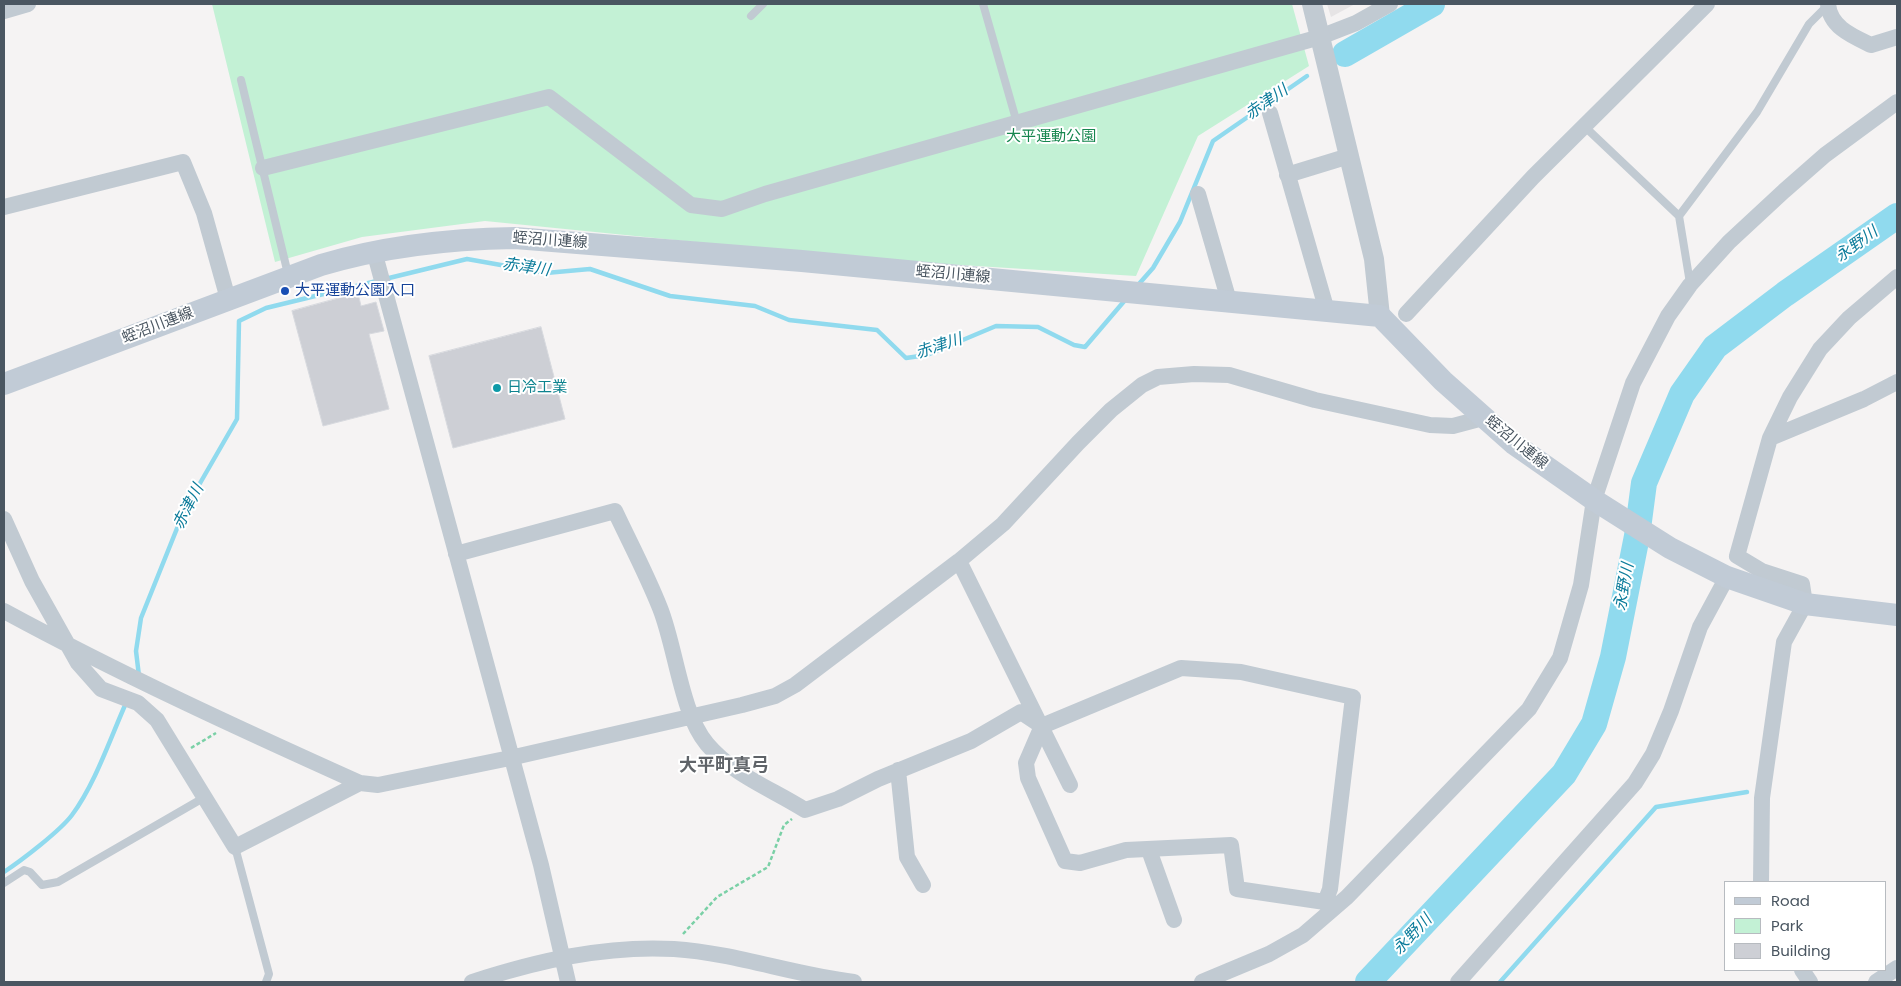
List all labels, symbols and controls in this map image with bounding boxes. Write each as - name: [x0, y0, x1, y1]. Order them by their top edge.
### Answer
- water label: 赤津川: [1242, 81, 1292, 125]
- park label: 大平運動公園: [1006, 128, 1096, 146]
- water label: 永野川: [1832, 223, 1882, 267]
- street label: 蛭沼川連線: [512, 229, 588, 253]
- water label: 赤津川: [501, 255, 551, 281]
- street label: 蛭沼川連線: [915, 263, 991, 287]
- place label: 大平運動公園入口: [295, 282, 415, 300]
- marker: 大平運動公園入口: [279, 285, 291, 297]
- street label: 蛭沼川連線: [120, 304, 196, 348]
- water label: 赤津川: [913, 330, 965, 364]
- place label: 日冷工業: [507, 379, 567, 397]
- marker: 日冷工業: [491, 382, 503, 394]
- street label: 蛭沼川連線: [1481, 412, 1551, 474]
- water label: 赤津川: [170, 481, 208, 533]
- water label: 永野川: [1611, 562, 1639, 612]
- district label: 大平町真弓: [679, 755, 769, 777]
- legend: [1724, 881, 1886, 971]
- text: Road: [1771, 890, 1810, 911]
- water label: 永野川: [1390, 911, 1436, 959]
- text: Park: [1771, 915, 1803, 936]
- text: Building: [1771, 940, 1831, 961]

